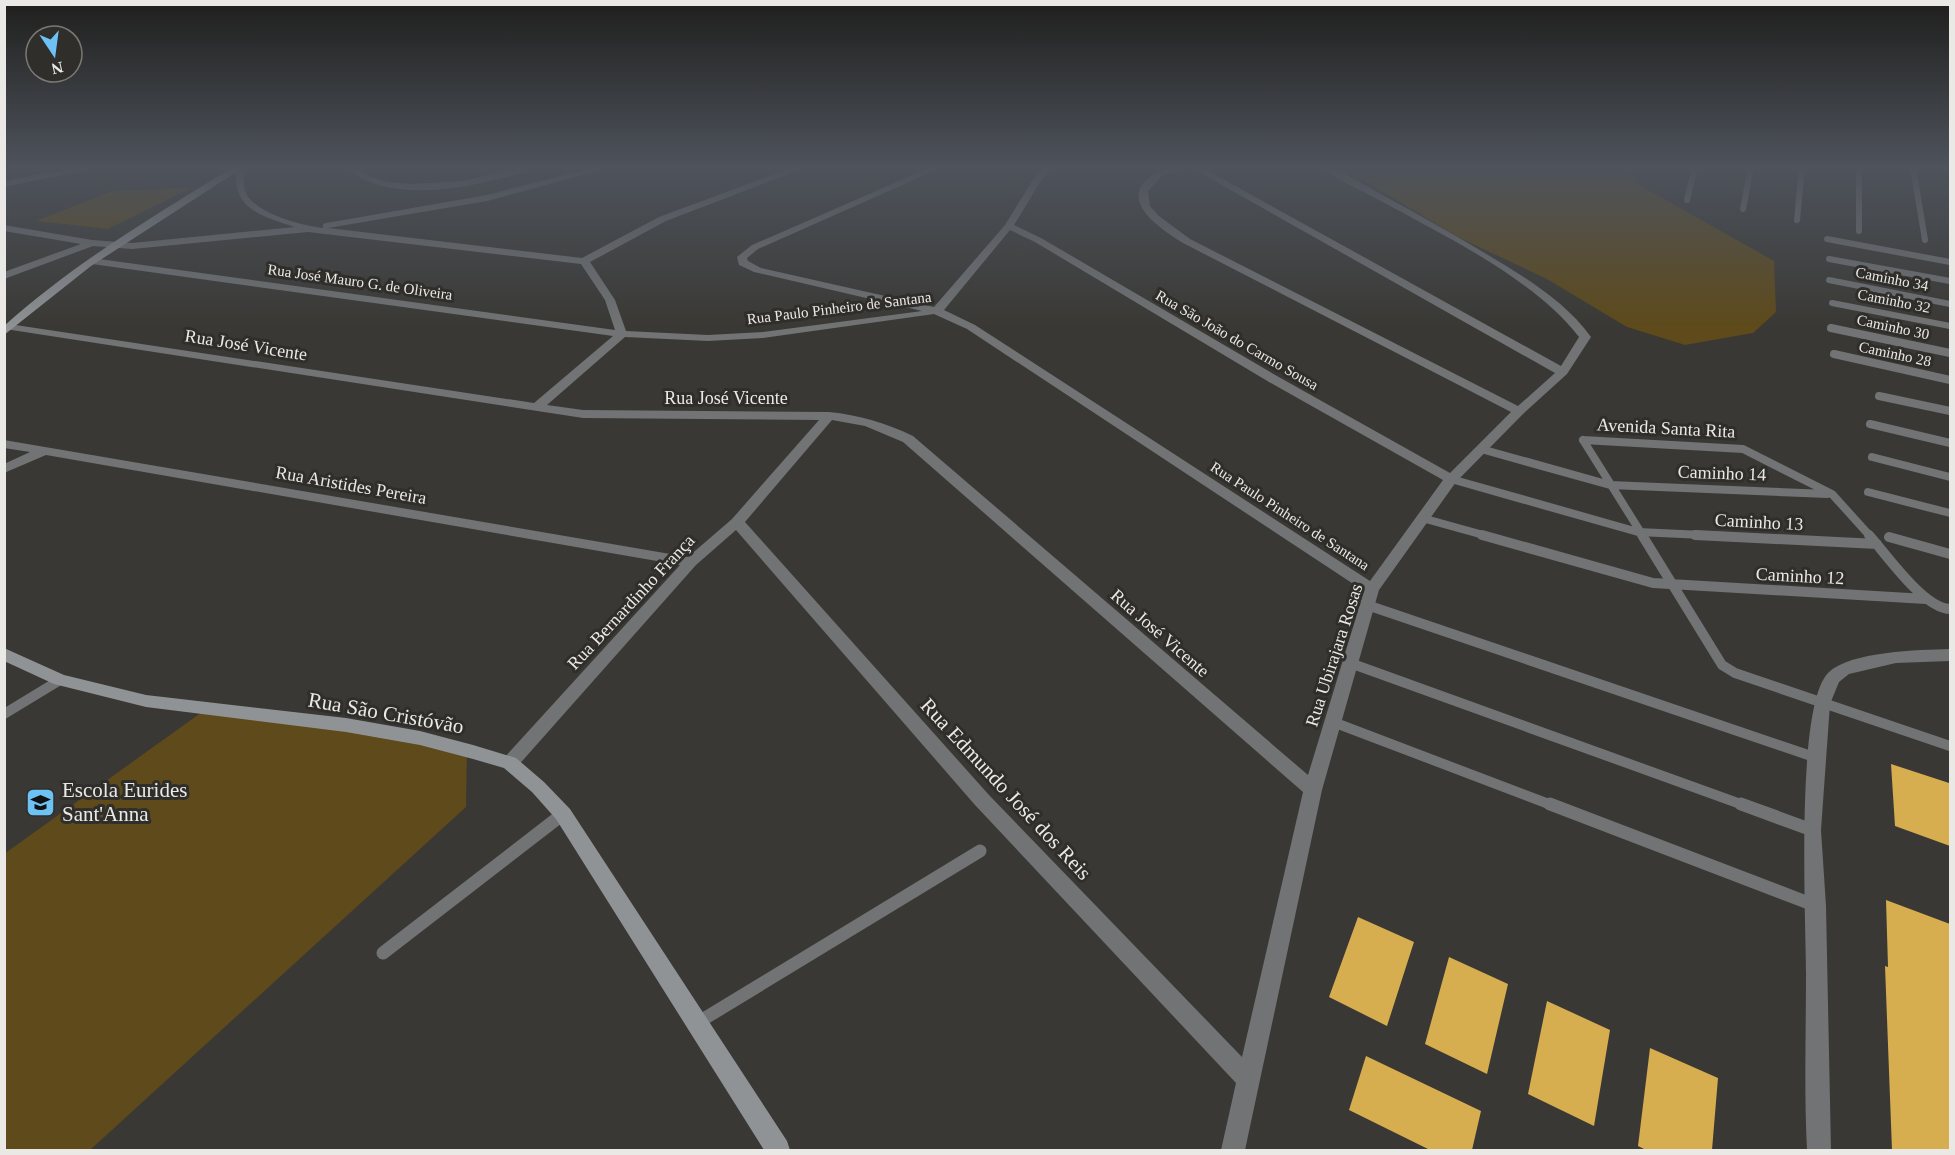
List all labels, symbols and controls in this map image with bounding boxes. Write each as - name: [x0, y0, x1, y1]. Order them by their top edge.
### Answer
- north arrow: [24, 24, 84, 84]
- text: N: [49, 59, 65, 78]
- street label: Rua José Mauro G. de Oliveira: [266, 261, 454, 303]
- street label: Caminho 34: [1854, 264, 1930, 294]
- street label: Caminho 32: [1856, 286, 1932, 316]
- street label: Rua São João do Carmo Sousa: [1153, 287, 1321, 393]
- street label: Rua Paulo Pinheiro de Santana: [746, 289, 933, 327]
- street label: Caminho 30: [1855, 312, 1931, 342]
- street label: Rua José Vicente: [183, 325, 309, 365]
- street label: Caminho 28: [1857, 339, 1933, 369]
- street label: Rua José Vicente: [664, 388, 788, 408]
- street label: Avenida Santa Rita: [1596, 414, 1736, 442]
- street label: Rua Paulo Pinheiro de Santana: [1208, 459, 1373, 573]
- street label: Caminho 14: [1677, 461, 1767, 485]
- street label: Rua Aristides Pereira: [274, 462, 428, 508]
- street label: Caminho 13: [1714, 510, 1804, 534]
- street label: Rua Bernardinho França: [563, 530, 699, 674]
- street label: Caminho 12: [1755, 564, 1845, 588]
- street label: Rua Ubirajara Rosas: [1301, 581, 1367, 729]
- street label: Rua José Vicente: [1107, 585, 1213, 681]
- street label: Rua São Cristóvão: [306, 688, 466, 738]
- street label: Rua Edmundo José dos Reis: [916, 693, 1096, 885]
- place label: Escola Eurides Sant'Anna: [62, 778, 187, 826]
- school or university icon: Escola Eurides Sant'Anna: [25, 786, 57, 818]

